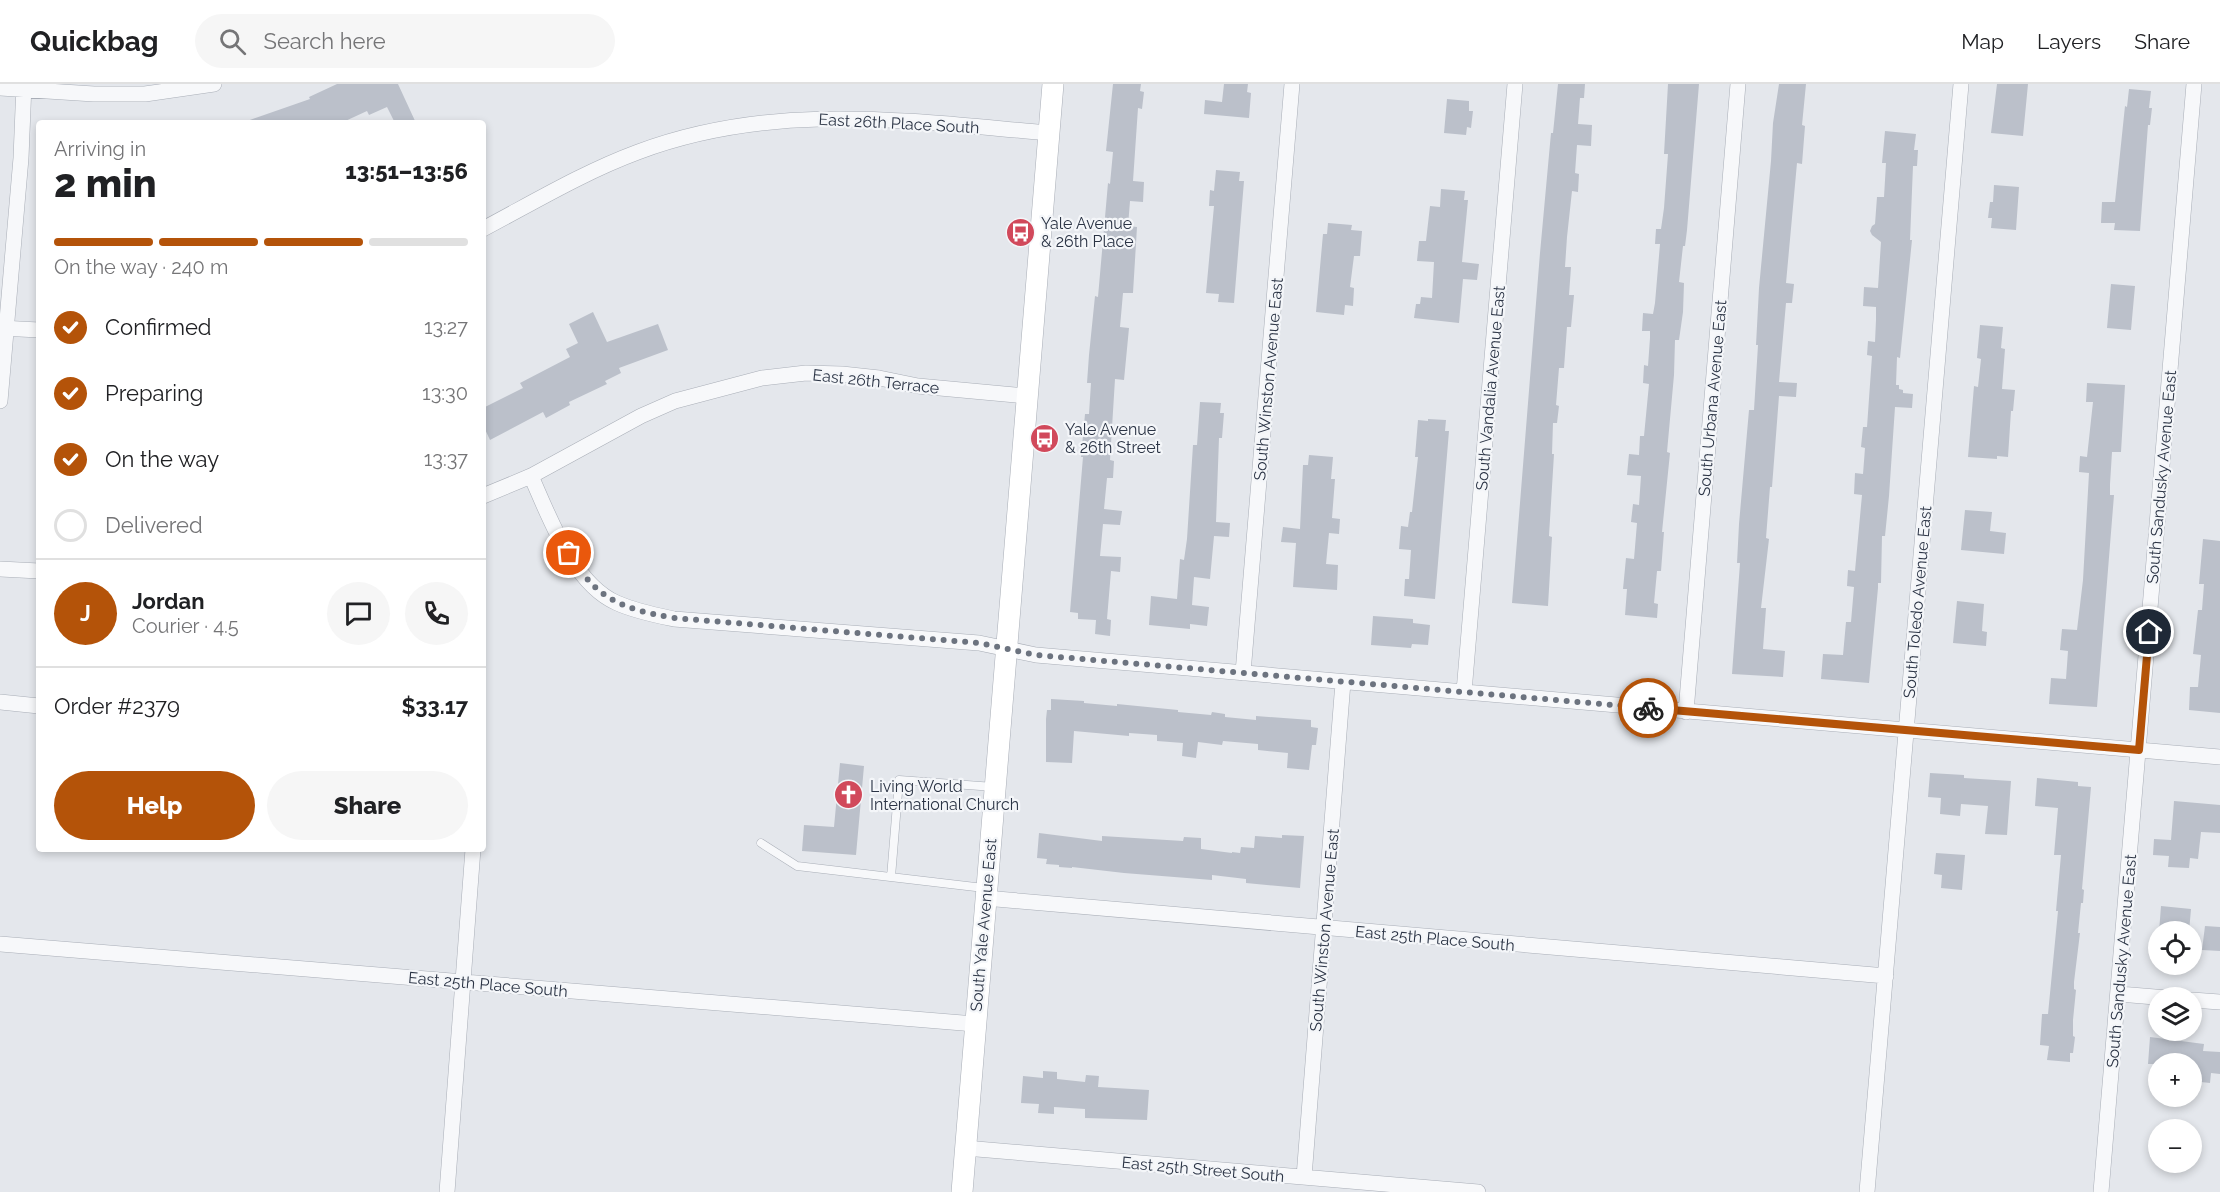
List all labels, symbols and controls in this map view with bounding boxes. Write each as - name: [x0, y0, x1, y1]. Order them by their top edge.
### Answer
- search box: [195, 14, 615, 68]
- text: Quickbag: [30, 25, 159, 58]
- icon: search: [216, 25, 249, 58]
- text: Search here: [264, 28, 386, 54]
- text: Map: [1961, 29, 2004, 54]
- text: Layers: [2037, 29, 2101, 54]
- text: Share: [2134, 29, 2190, 54]
- street label: East 26th Place South: [818, 110, 980, 137]
- text: Arriving in: [54, 137, 146, 161]
- text: 13:51–13:56: [345, 158, 468, 184]
- text: 2 min: [54, 160, 157, 206]
- place label: Yale Avenue & 26th Place: [1041, 214, 1134, 251]
- bus stop icon: Yale Avenue & 26th Place: [1004, 216, 1036, 248]
- text: On the way · 240 m: [54, 255, 228, 279]
- street label: South Winston Avenue East: [1250, 276, 1287, 481]
- street label: South Vandalia Avenue East: [1472, 284, 1509, 491]
- street label: South Urbana Avenue East: [1694, 298, 1731, 497]
- icon: check: [54, 311, 87, 344]
- text: Confirmed: [105, 314, 212, 340]
- text: 13:27: [424, 315, 468, 339]
- street label: East 26th Terrace: [812, 365, 940, 398]
- street label: South Sandusky Avenue East: [2143, 369, 2180, 585]
- icon: check: [54, 377, 87, 410]
- text: Preparing: [105, 380, 203, 406]
- text: 13:30: [422, 381, 468, 405]
- place label: Yale Avenue & 26th Street: [1065, 420, 1162, 457]
- bus stop icon: Yale Avenue & 26th Street: [1028, 422, 1060, 454]
- icon: check: [54, 443, 87, 476]
- text: On the way: [105, 446, 219, 472]
- text: 13:37: [424, 447, 468, 471]
- street label: South Toledo Avenue East: [1900, 504, 1935, 699]
- text: Delivered: [105, 512, 203, 538]
- pin: [543, 527, 594, 578]
- icon: bag: [552, 536, 585, 569]
- button: chat: [327, 582, 390, 645]
- button: phone: [405, 582, 468, 645]
- text: Jordan: [132, 588, 204, 614]
- text: J: [80, 600, 91, 626]
- pin: [2123, 606, 2174, 657]
- text: Courier · 4.5: [132, 614, 239, 638]
- icon: home: [2132, 615, 2165, 648]
- courier: [1618, 678, 1678, 738]
- icon: bike: [1632, 692, 1665, 725]
- text: Order #2379: [54, 693, 180, 719]
- text: $33.17: [401, 693, 468, 719]
- button: Help: [54, 771, 255, 840]
- button: Share: [267, 771, 468, 840]
- place label: Living World International Church: [870, 777, 1019, 814]
- church icon: Living World International Church: [833, 779, 865, 811]
- street label: South Winston Avenue East: [1306, 827, 1343, 1032]
- street label: South Yale Avenue East: [966, 837, 1001, 1012]
- street label: South Sandusky Avenue East: [2103, 853, 2140, 1069]
- map controls: [2148, 921, 2202, 1173]
- button: locate: [2148, 921, 2202, 975]
- street label: East 25th Place South: [1354, 922, 1516, 955]
- street label: East 25th Place South: [407, 968, 569, 1001]
- button: layers: [2148, 987, 2202, 1041]
- button: +: [2148, 1053, 2202, 1107]
- button: −: [2148, 1119, 2202, 1173]
- street label: East 25th Street South: [1121, 1153, 1285, 1186]

